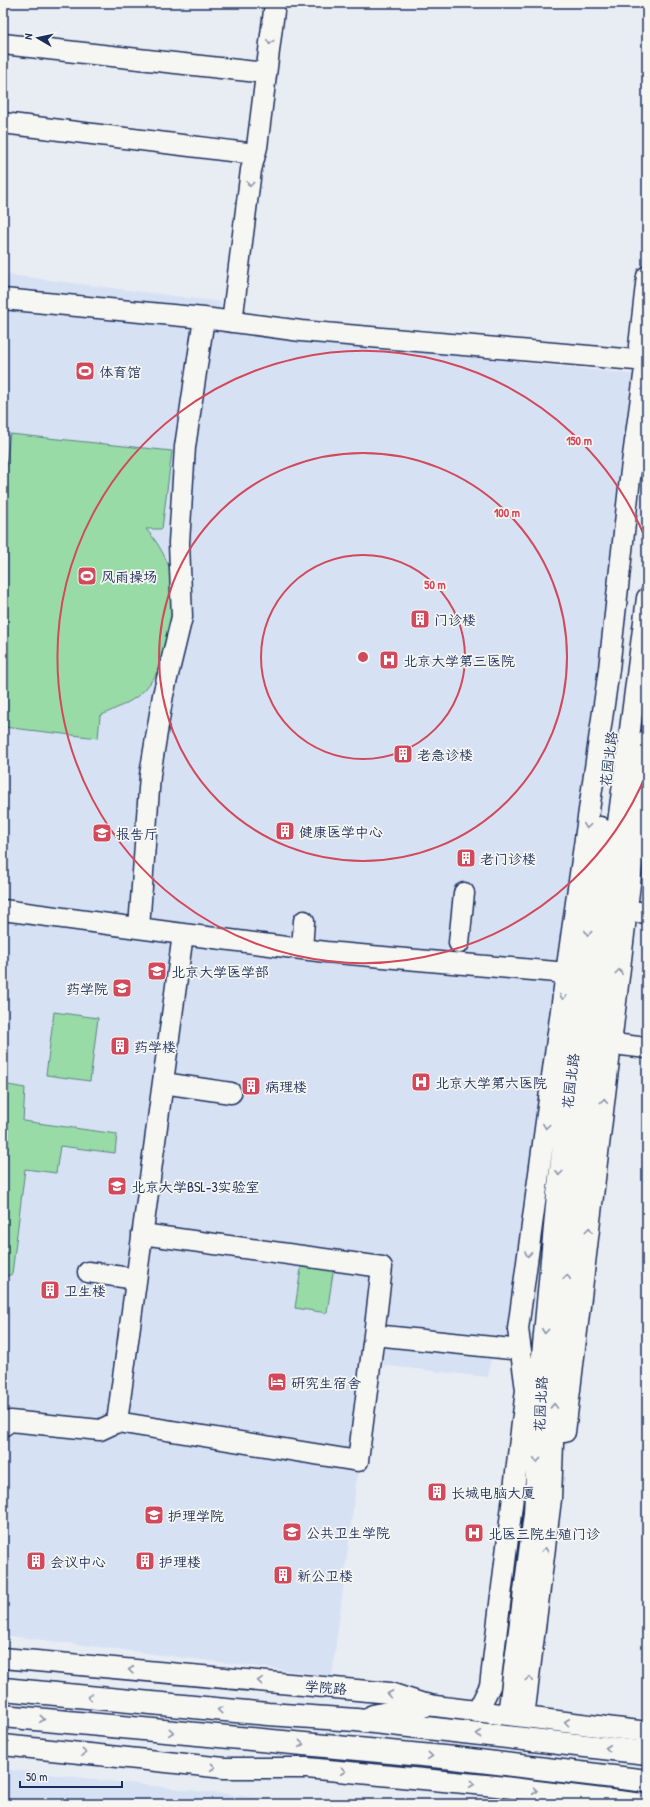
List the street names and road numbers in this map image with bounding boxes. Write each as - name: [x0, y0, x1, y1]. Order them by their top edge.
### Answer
- street label: 花园北路: [595, 730, 621, 788]
- street label: 花园北路: [557, 1052, 583, 1110]
- street label: 花园北路: [529, 1376, 551, 1432]
- street label: 学院路: [304, 1676, 348, 1698]

